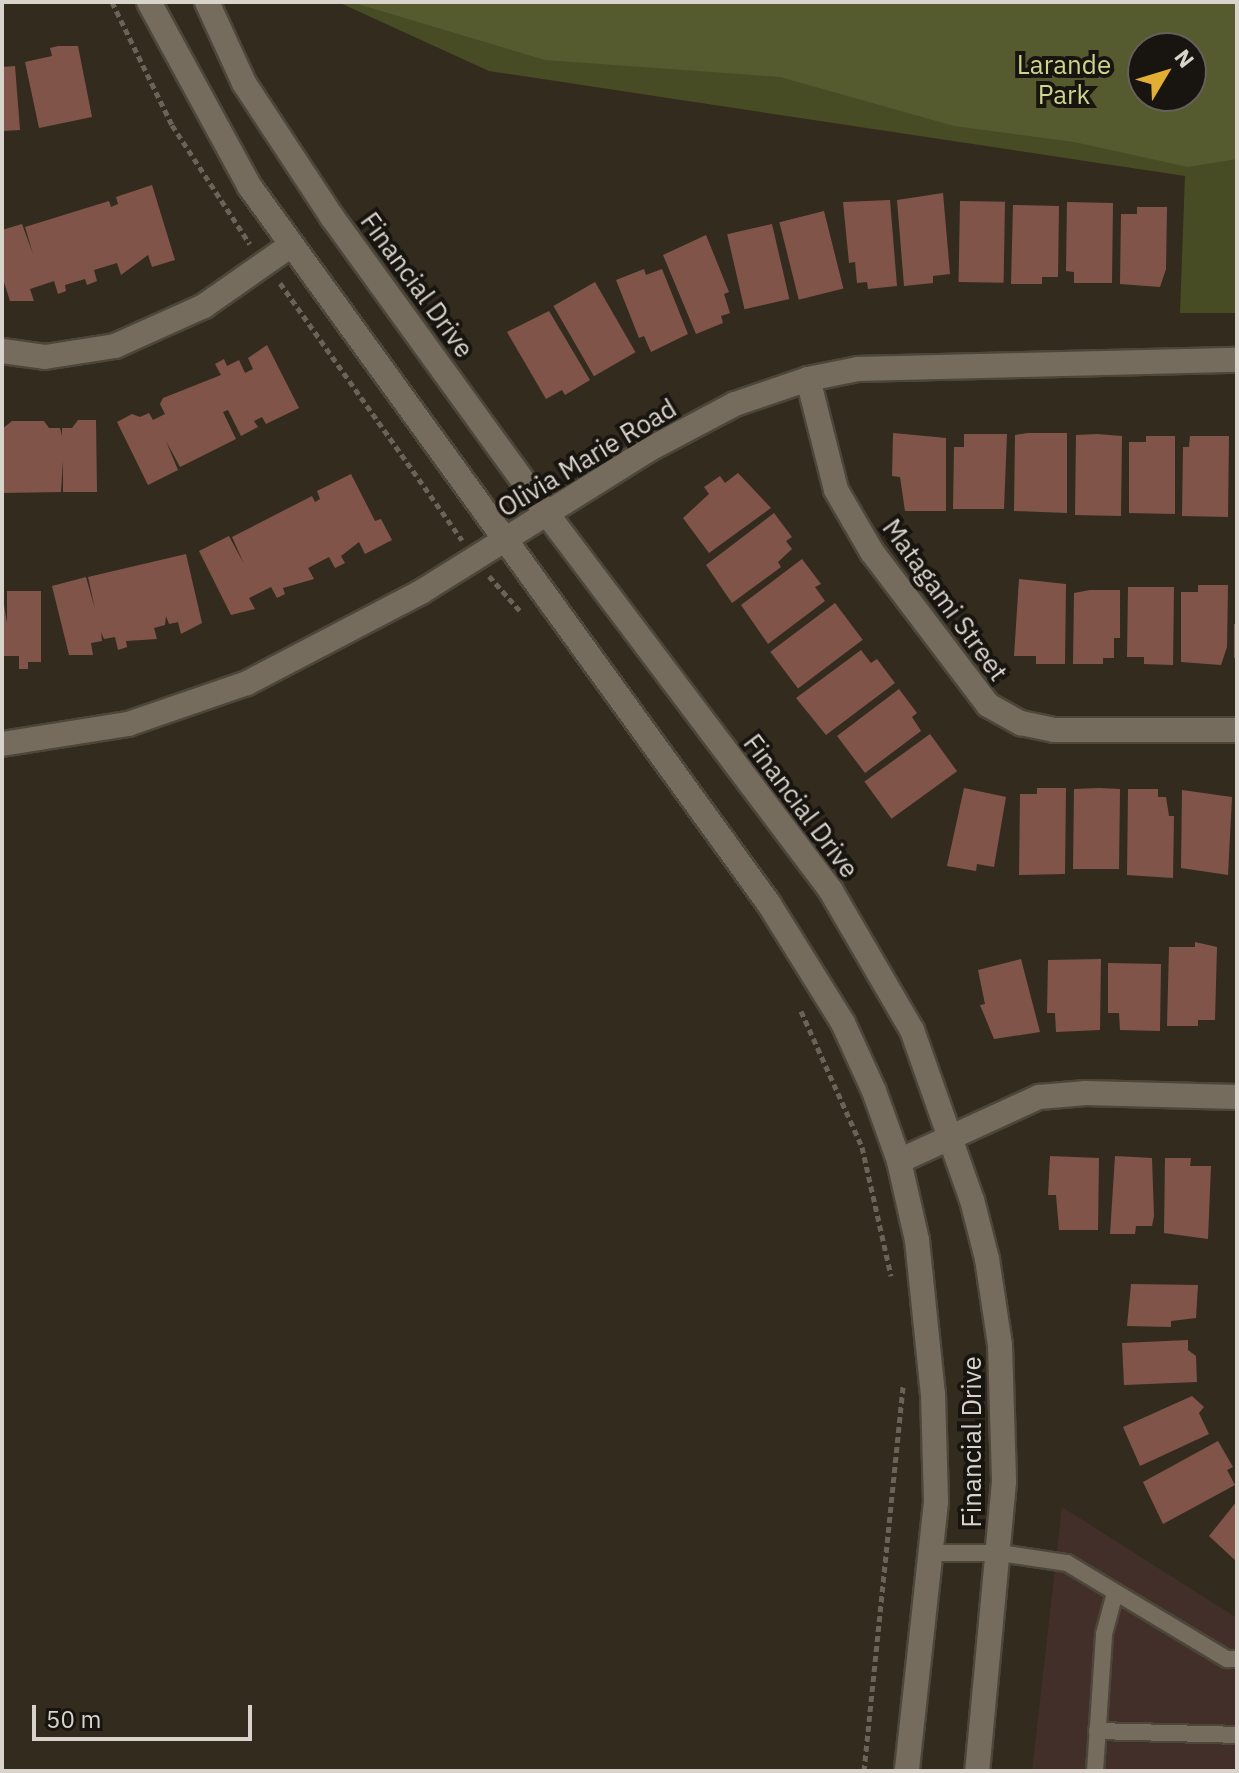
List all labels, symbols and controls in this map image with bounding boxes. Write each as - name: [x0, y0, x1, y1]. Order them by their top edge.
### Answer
- north arrow: [1127, 32, 1207, 112]
- text: N: [1168, 43, 1201, 73]
- park label: Larande Park: [1017, 49, 1111, 110]
- street label: Financial Drive: [354, 206, 480, 364]
- street label: Olivia Marie Road: [492, 392, 682, 524]
- street label: Matagami Street: [876, 513, 1014, 687]
- street label: Financial Drive: [737, 728, 865, 884]
- street label: Financial Drive: [956, 1356, 988, 1528]
- scale bar: [36, 1689, 256, 1739]
- text: 50 m: [46, 1703, 101, 1735]

